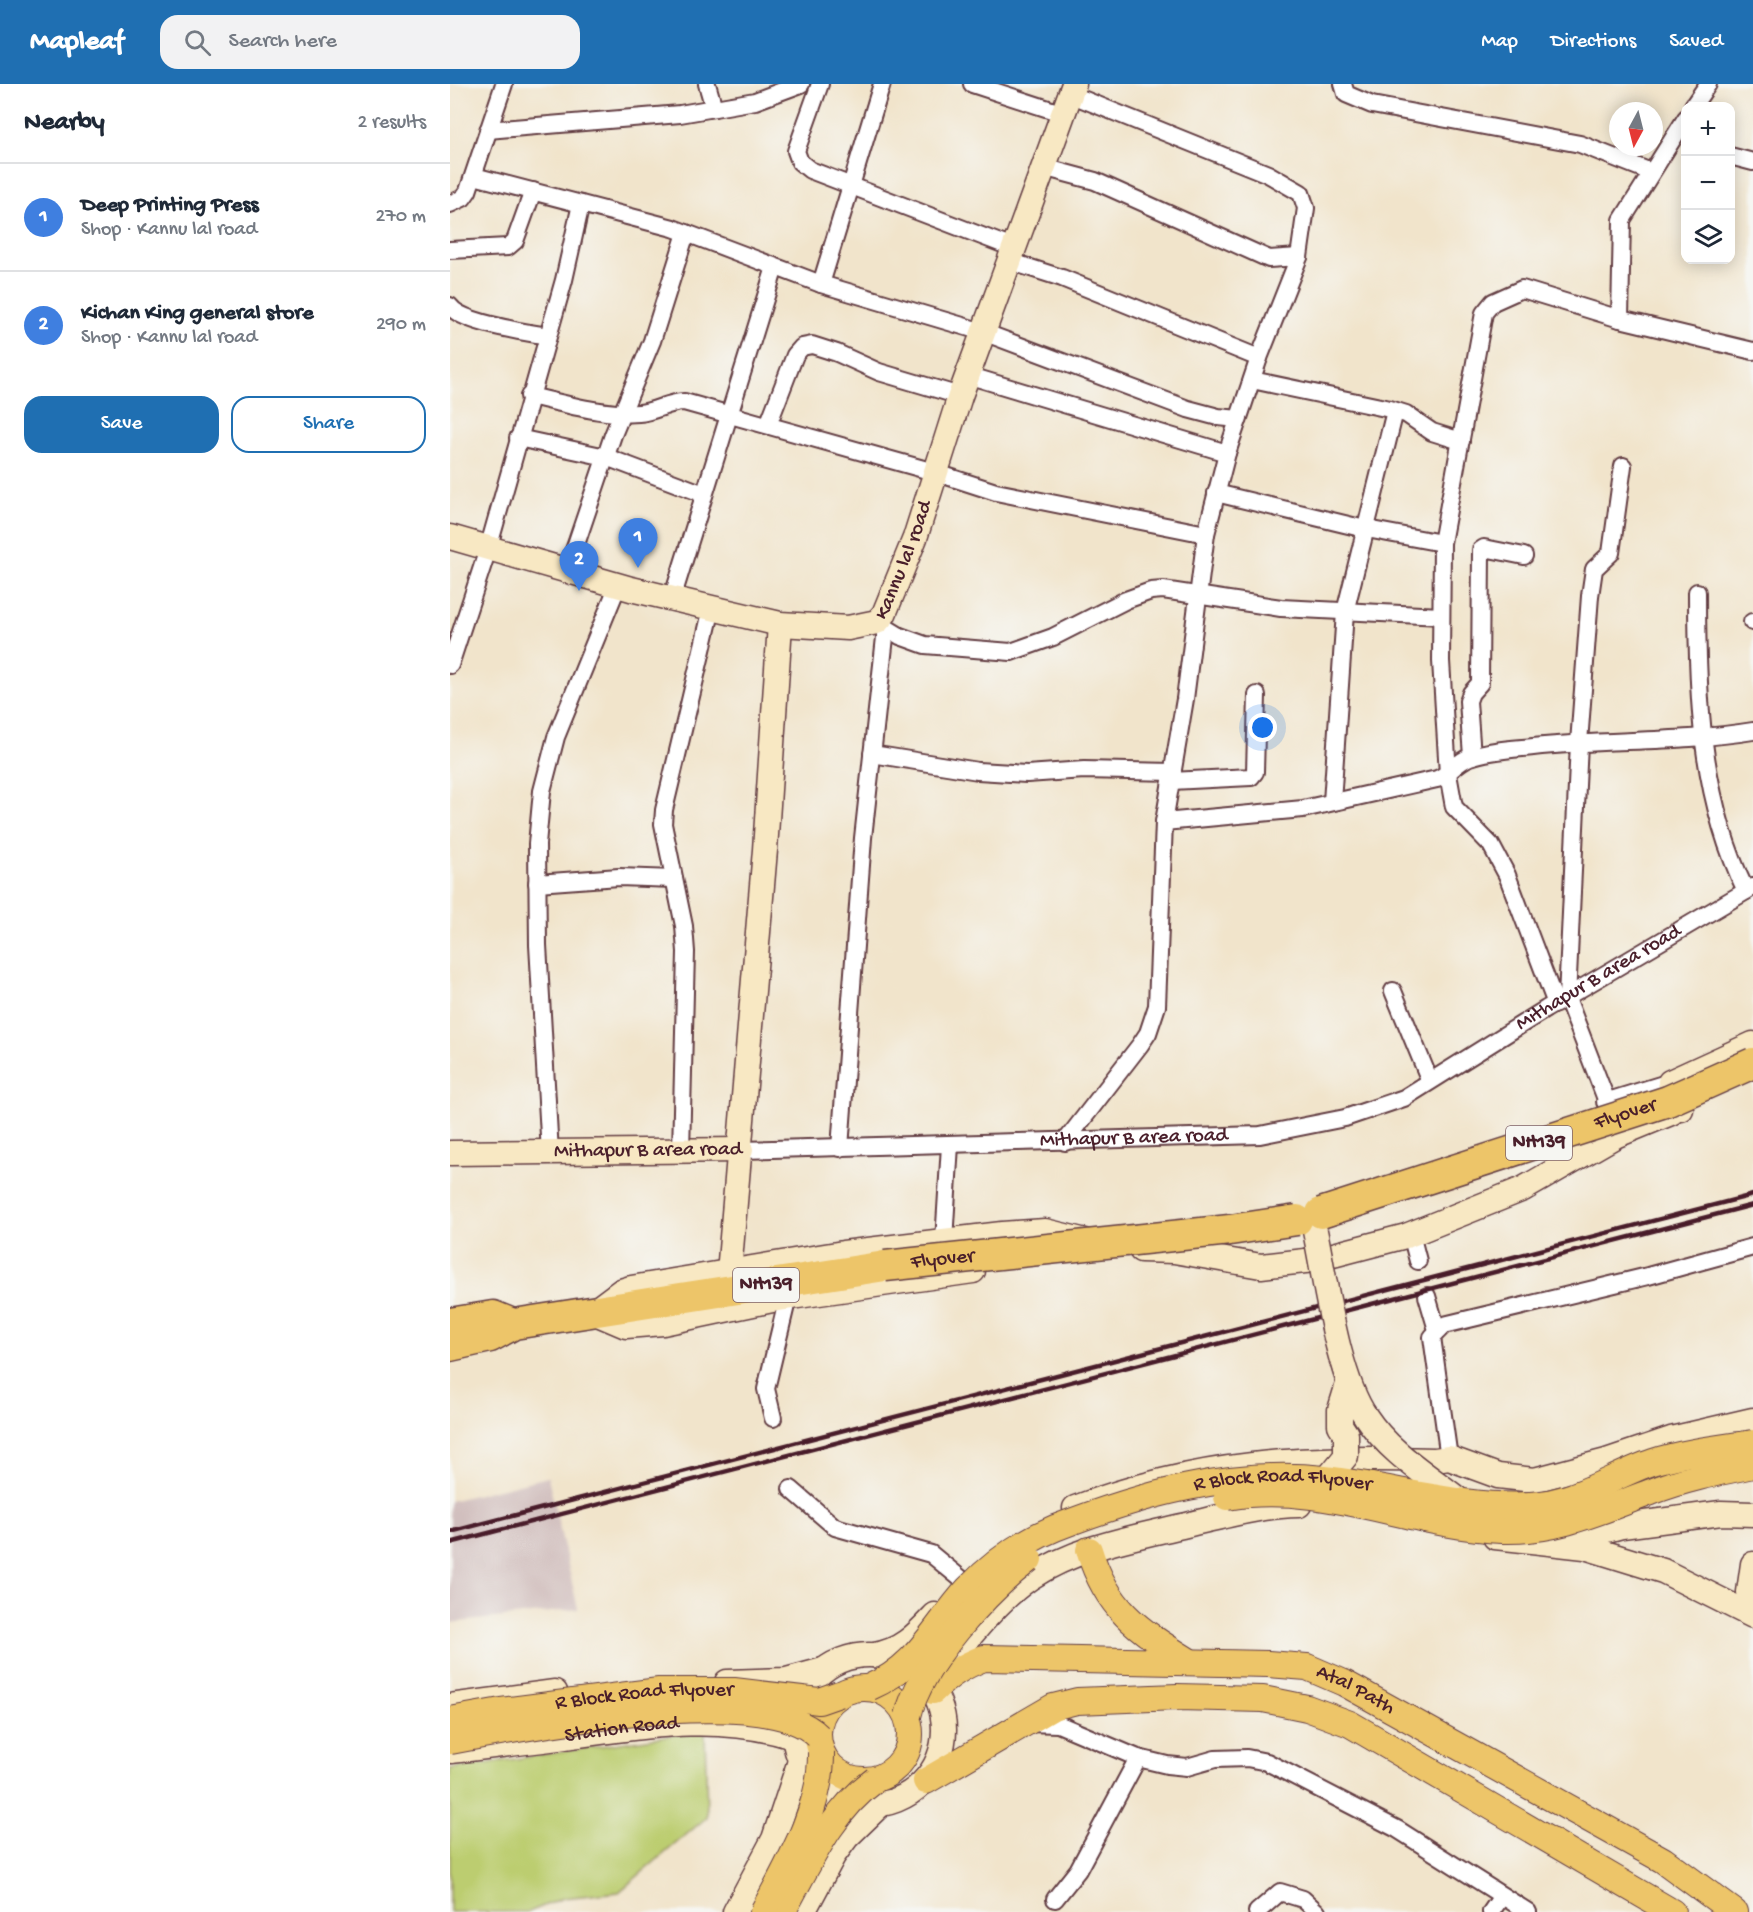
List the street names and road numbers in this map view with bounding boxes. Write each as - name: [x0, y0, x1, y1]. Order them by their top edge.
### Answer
- street label: Kannu lal road: [871, 496, 939, 627]
- street label: Mithapur B area road: [1512, 919, 1688, 1037]
- street label: Flyover: [1590, 1092, 1661, 1137]
- street label: Mithapur B area road: [1040, 1123, 1230, 1154]
- road number: NH139: [1506, 1126, 1572, 1160]
- street label: Mithapur B area road: [554, 1137, 744, 1164]
- street label: Flyover: [908, 1244, 977, 1276]
- road number: NH139: [733, 1268, 799, 1302]
- street label: R Block Road Flyover: [1192, 1464, 1375, 1498]
- street label: Atal Path: [1312, 1660, 1399, 1721]
- street label: R Block Road Flyover: [554, 1678, 735, 1717]
- street label: Station Road: [563, 1711, 681, 1749]

